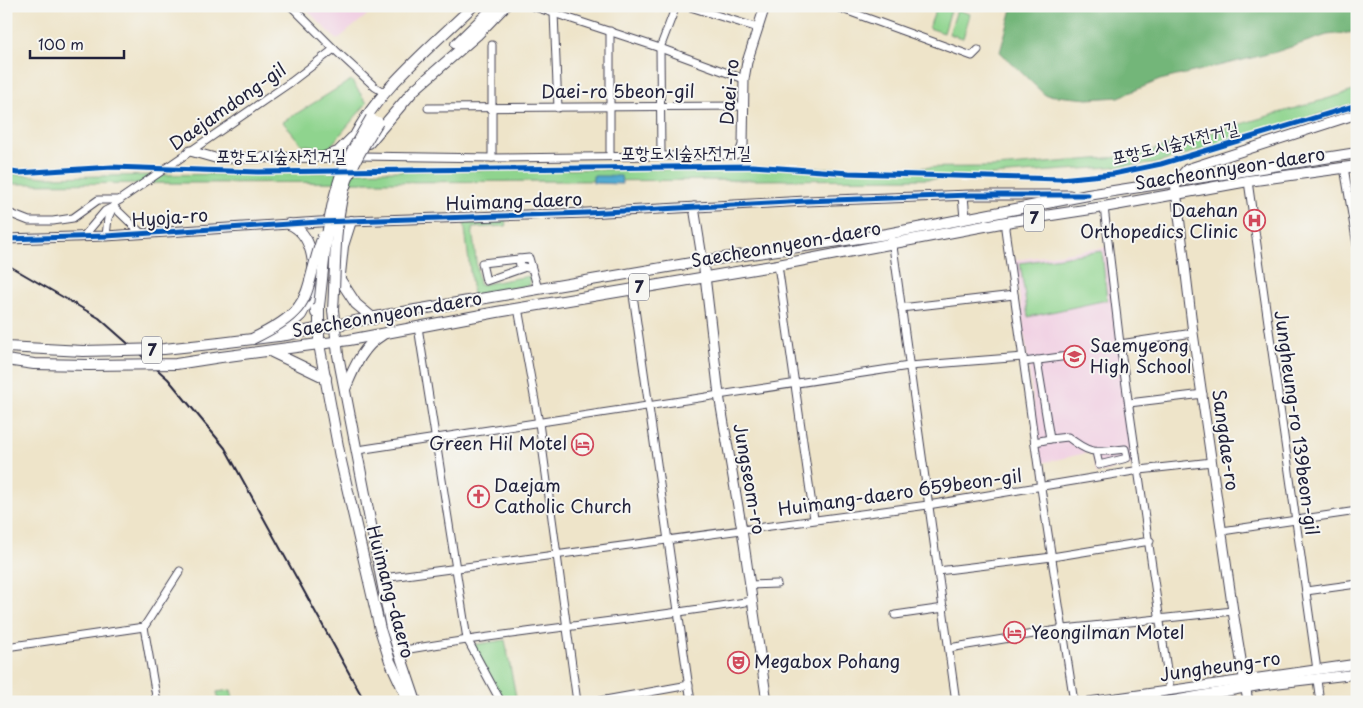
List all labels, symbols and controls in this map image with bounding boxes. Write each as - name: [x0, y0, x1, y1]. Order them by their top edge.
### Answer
- scale bar: [30, 28, 124, 60]
- text: 100 m: [38, 32, 84, 55]
- street label: Daejamdong-gil: [163, 55, 291, 156]
- street label: Daei-ro: [712, 58, 745, 126]
- street label: Daei-ro 5beon-gil: [541, 77, 695, 104]
- street label: 포항도시숲자전거길: [1108, 113, 1242, 170]
- street label: 포항도시숲자전거길: [621, 138, 752, 165]
- street label: Saecheonnyeon-daero: [1133, 139, 1327, 196]
- street label: 포항도시숲자전거길: [216, 141, 347, 168]
- street label: Huimang-daero: [445, 185, 583, 216]
- place label: Daehan Orthopedics Clinic: [1080, 196, 1238, 244]
- street label: Hyoja-ro: [131, 200, 209, 233]
- road number: 7: [1024, 204, 1044, 232]
- hospital icon: Daehan Orthopedics Clinic: [1242, 209, 1266, 233]
- street label: Saecheonnyeon-daero: [689, 214, 883, 274]
- road number: 7: [629, 274, 649, 300]
- street label: Saecheonnyeon-daero: [290, 284, 484, 344]
- street label: Jungheung-ro 139beon-gil: [1268, 309, 1327, 537]
- place label: Saemyeong High School: [1090, 331, 1192, 379]
- road number: 7: [142, 336, 162, 364]
- school or university icon: Saemyeong High School: [1062, 344, 1086, 368]
- street label: Sangdae-ro: [1206, 387, 1247, 492]
- street label: Jungseom-ro: [727, 421, 774, 536]
- place label: Green Hil Motel: [429, 429, 567, 456]
- hotel icon: Green Hil Motel: [571, 432, 595, 456]
- street label: Huimang-daero 659beon-gil: [776, 461, 1024, 522]
- place label: Daejam Catholic Church: [494, 471, 632, 519]
- church icon: Daejam Catholic Church: [466, 484, 490, 508]
- street label: Huimang-daero: [361, 522, 422, 661]
- place label: Yeongilman Motel: [1031, 618, 1184, 645]
- hotel icon: Yeongilman Motel: [1003, 621, 1027, 645]
- street label: Jungheung-ro: [1158, 644, 1282, 687]
- place label: Megabox Pohang: [754, 647, 900, 674]
- theatre icon: Megabox Pohang: [726, 650, 750, 674]

